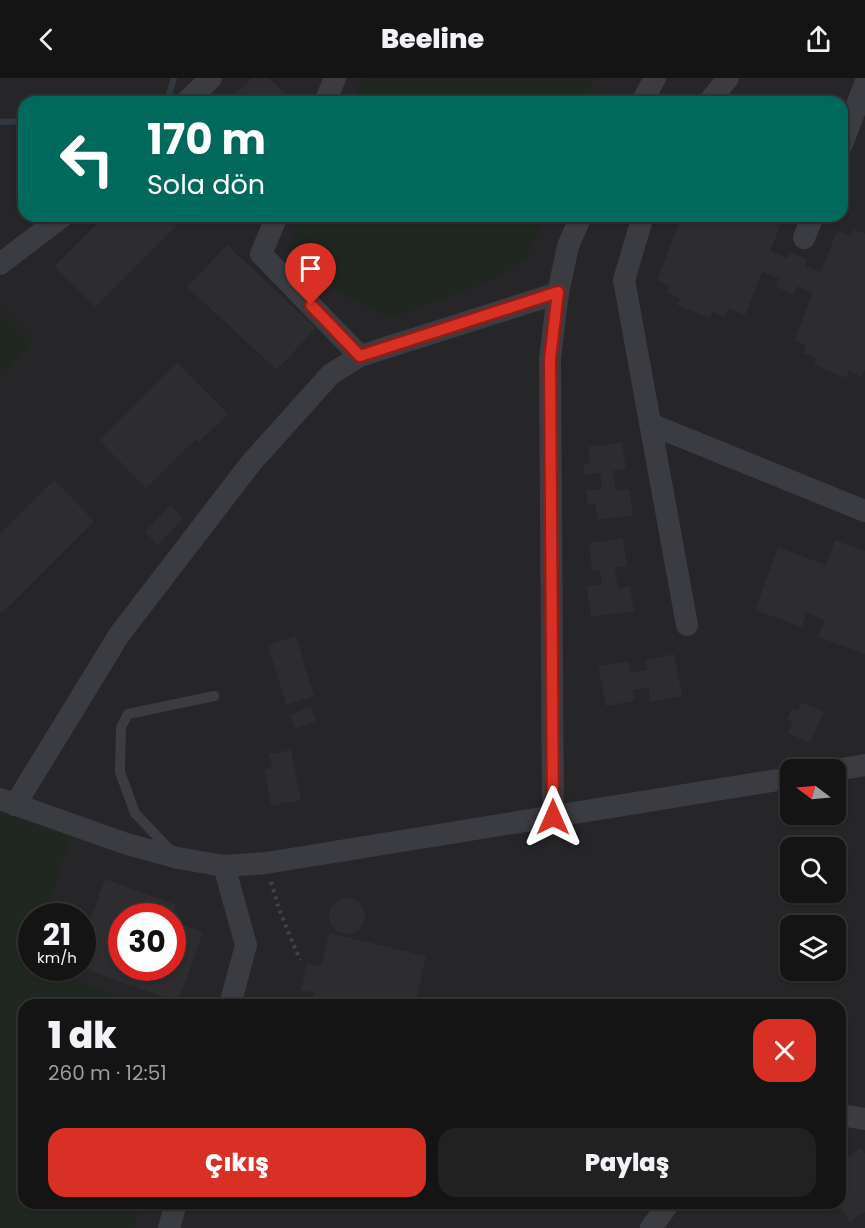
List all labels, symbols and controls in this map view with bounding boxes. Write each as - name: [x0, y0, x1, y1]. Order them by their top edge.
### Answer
- text: Beeline: [381, 20, 484, 57]
- icon: back: [30, 23, 63, 56]
- icon: share: [802, 23, 835, 56]
- text: 170 m: [147, 110, 266, 169]
- icon: left: [48, 120, 126, 198]
- text: Sola dön: [147, 166, 265, 203]
- pin: [285, 243, 336, 305]
- icon: arrive: [294, 252, 327, 285]
- north arrow: [780, 759, 846, 825]
- map controls: [780, 759, 846, 981]
- position arrow: [521, 785, 585, 849]
- button: search: [780, 837, 846, 903]
- speed limit sign: 30: [108, 903, 186, 981]
- text: 21: [43, 913, 71, 956]
- button: layers: [780, 915, 846, 981]
- text: km/h: [37, 947, 77, 968]
- text: 1 dk: [48, 1010, 117, 1061]
- button: close: [753, 1019, 816, 1082]
- text: 260 m · 12:51: [48, 1059, 167, 1087]
- button: Çıkış: [48, 1128, 426, 1197]
- button: Paylaş: [438, 1128, 816, 1197]

